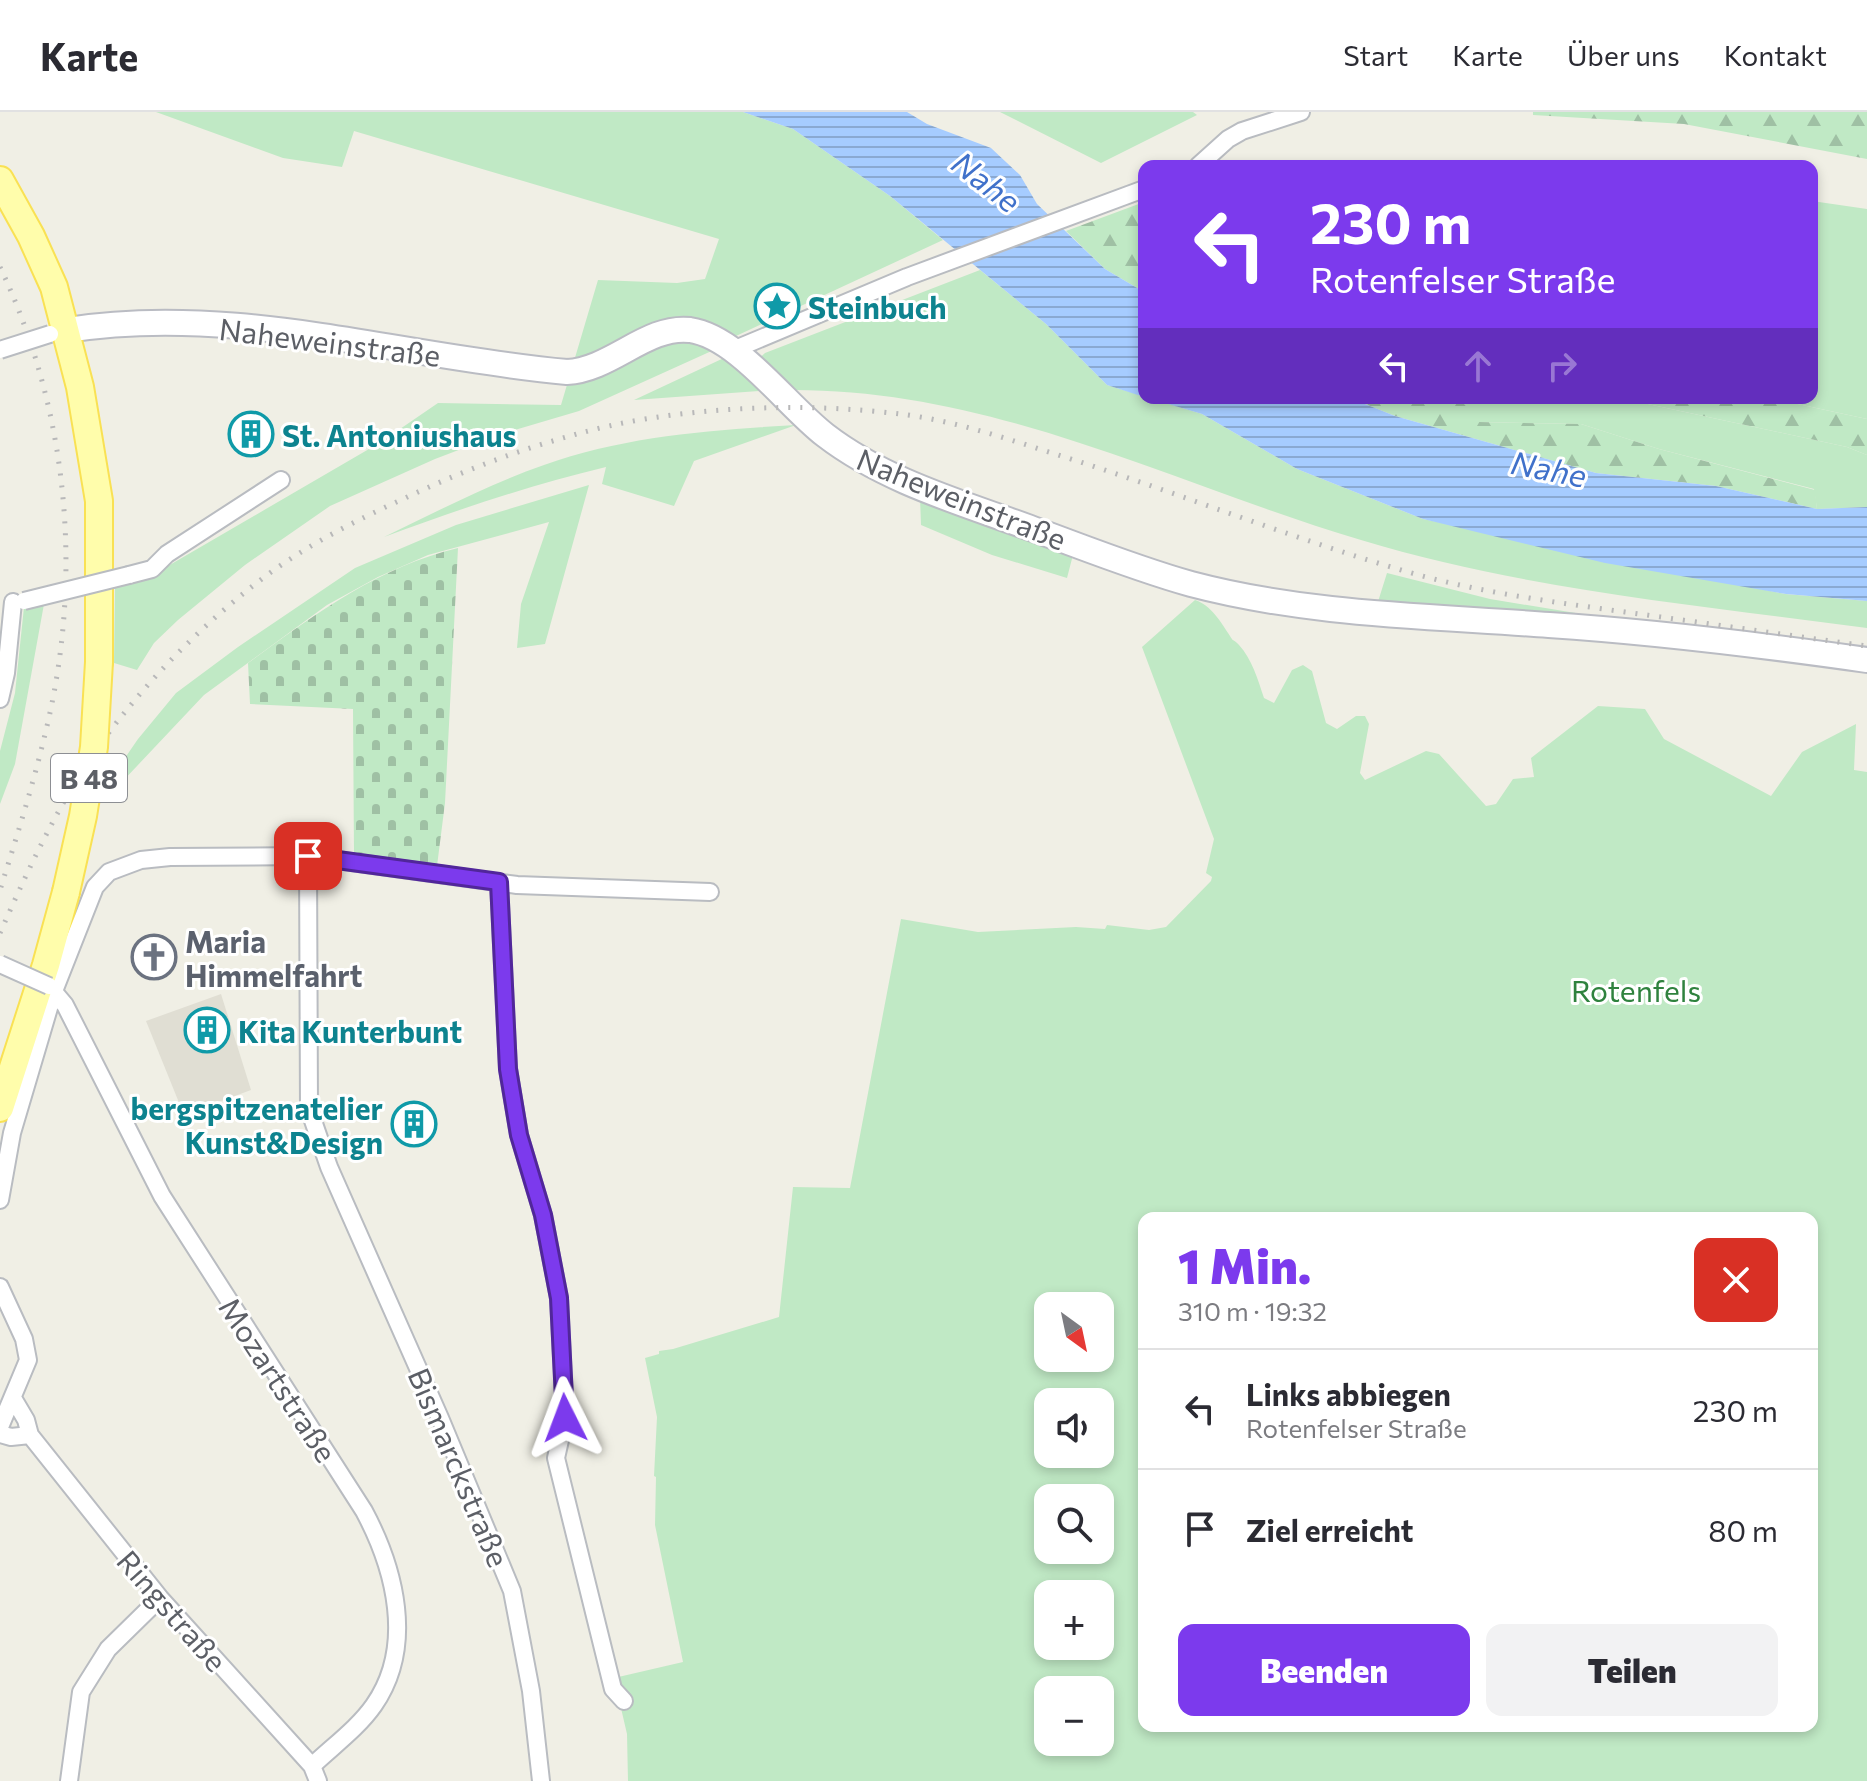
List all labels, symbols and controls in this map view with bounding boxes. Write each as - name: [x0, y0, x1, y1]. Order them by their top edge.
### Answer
- text: Karte: [40, 32, 138, 79]
- text: Start: [1343, 38, 1408, 72]
- text: Karte: [1452, 38, 1523, 72]
- text: Über uns: [1567, 38, 1680, 72]
- text: Kontakt: [1724, 38, 1827, 72]
- water label: Nahe: [945, 142, 1029, 220]
- text: 230 m: [1310, 187, 1471, 256]
- icon: left: [1178, 192, 1282, 296]
- text: Rotenfelser Straße: [1310, 256, 1616, 300]
- place icon: Steinbuch: [753, 282, 801, 330]
- place label: Steinbuch: [808, 288, 947, 325]
- street label: Naheweinstraße: [217, 309, 443, 373]
- icon: left: [1372, 344, 1416, 388]
- icon: ahead: [1456, 344, 1500, 388]
- icon: right: [1540, 344, 1584, 388]
- building icon: St. Antoniushaus: [227, 410, 275, 458]
- place label: St. Antoniushaus: [282, 416, 517, 453]
- street label: Naheweinstraße: [852, 439, 1072, 557]
- water label: Nahe: [1508, 441, 1590, 495]
- road number: B 48: [51, 754, 127, 802]
- pin: [274, 822, 342, 890]
- icon: arrive: [286, 834, 330, 878]
- place label: Maria Himmelfahrt: [185, 922, 362, 993]
- church icon: Maria Himmelfahrt: [130, 933, 178, 981]
- park label: Rotenfels: [1571, 971, 1701, 1008]
- building icon: Kita Kunterbunt: [183, 1006, 231, 1054]
- place label: Kita Kunterbunt: [238, 1012, 462, 1049]
- place label: bergspitzenatelier Kunst&Design: [130, 1089, 383, 1160]
- building icon: bergspitzenatelier Kunst&Design: [390, 1100, 438, 1148]
- text: 1 Min.: [1178, 1235, 1311, 1294]
- button: close: [1694, 1238, 1778, 1322]
- street label: Mozartstraße: [212, 1290, 346, 1468]
- north arrow: [1034, 1292, 1114, 1372]
- map controls: [1034, 1292, 1114, 1756]
- text: 310 m · 19:32: [1178, 1295, 1327, 1326]
- street label: Bismarckstraße: [401, 1362, 519, 1572]
- text: Links abbiegen: [1246, 1375, 1451, 1412]
- position arrow: [523, 1376, 607, 1460]
- icon: left: [1178, 1387, 1222, 1431]
- button: sound: [1034, 1388, 1114, 1468]
- text: 230 m: [1693, 1391, 1778, 1428]
- text: Rotenfelser Straße: [1246, 1412, 1467, 1443]
- button: search: [1034, 1484, 1114, 1564]
- icon: arrive: [1178, 1507, 1222, 1551]
- text: Ziel erreicht: [1246, 1511, 1414, 1548]
- text: 80 m: [1708, 1511, 1778, 1548]
- street label: Ringstraße: [110, 1542, 236, 1678]
- button: +: [1034, 1580, 1114, 1660]
- button: Beenden: [1178, 1624, 1470, 1716]
- button: Teilen: [1486, 1624, 1778, 1716]
- button: −: [1034, 1676, 1114, 1756]

